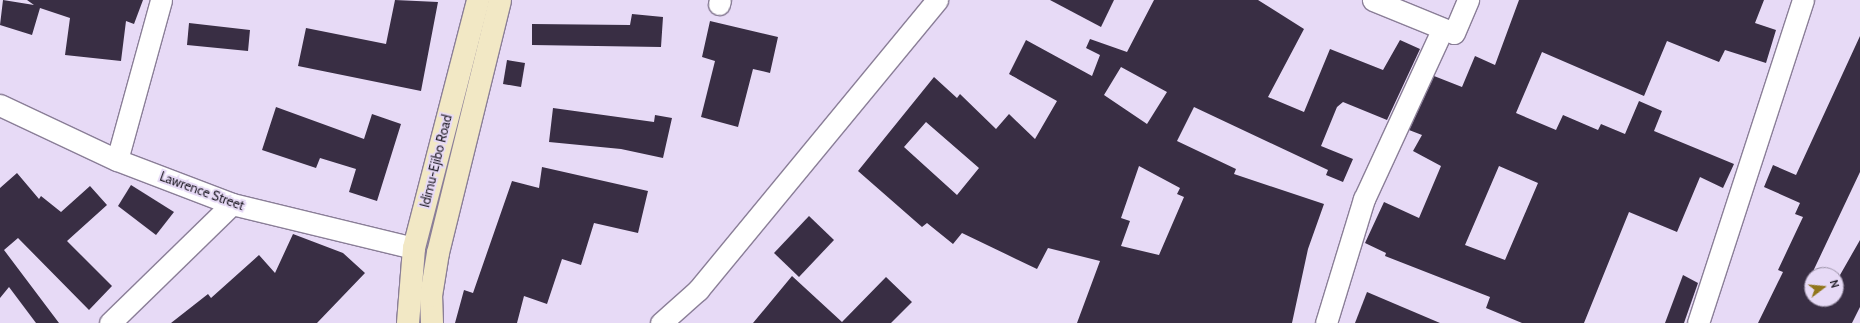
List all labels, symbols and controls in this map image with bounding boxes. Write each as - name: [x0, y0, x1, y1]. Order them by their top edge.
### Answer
- street label: Idimu-Ejibo Road: [417, 113, 455, 209]
- street label: Lawrence Street: [158, 169, 246, 213]
- north arrow: [1804, 267, 1844, 307]
- text: N: [1827, 278, 1842, 290]

